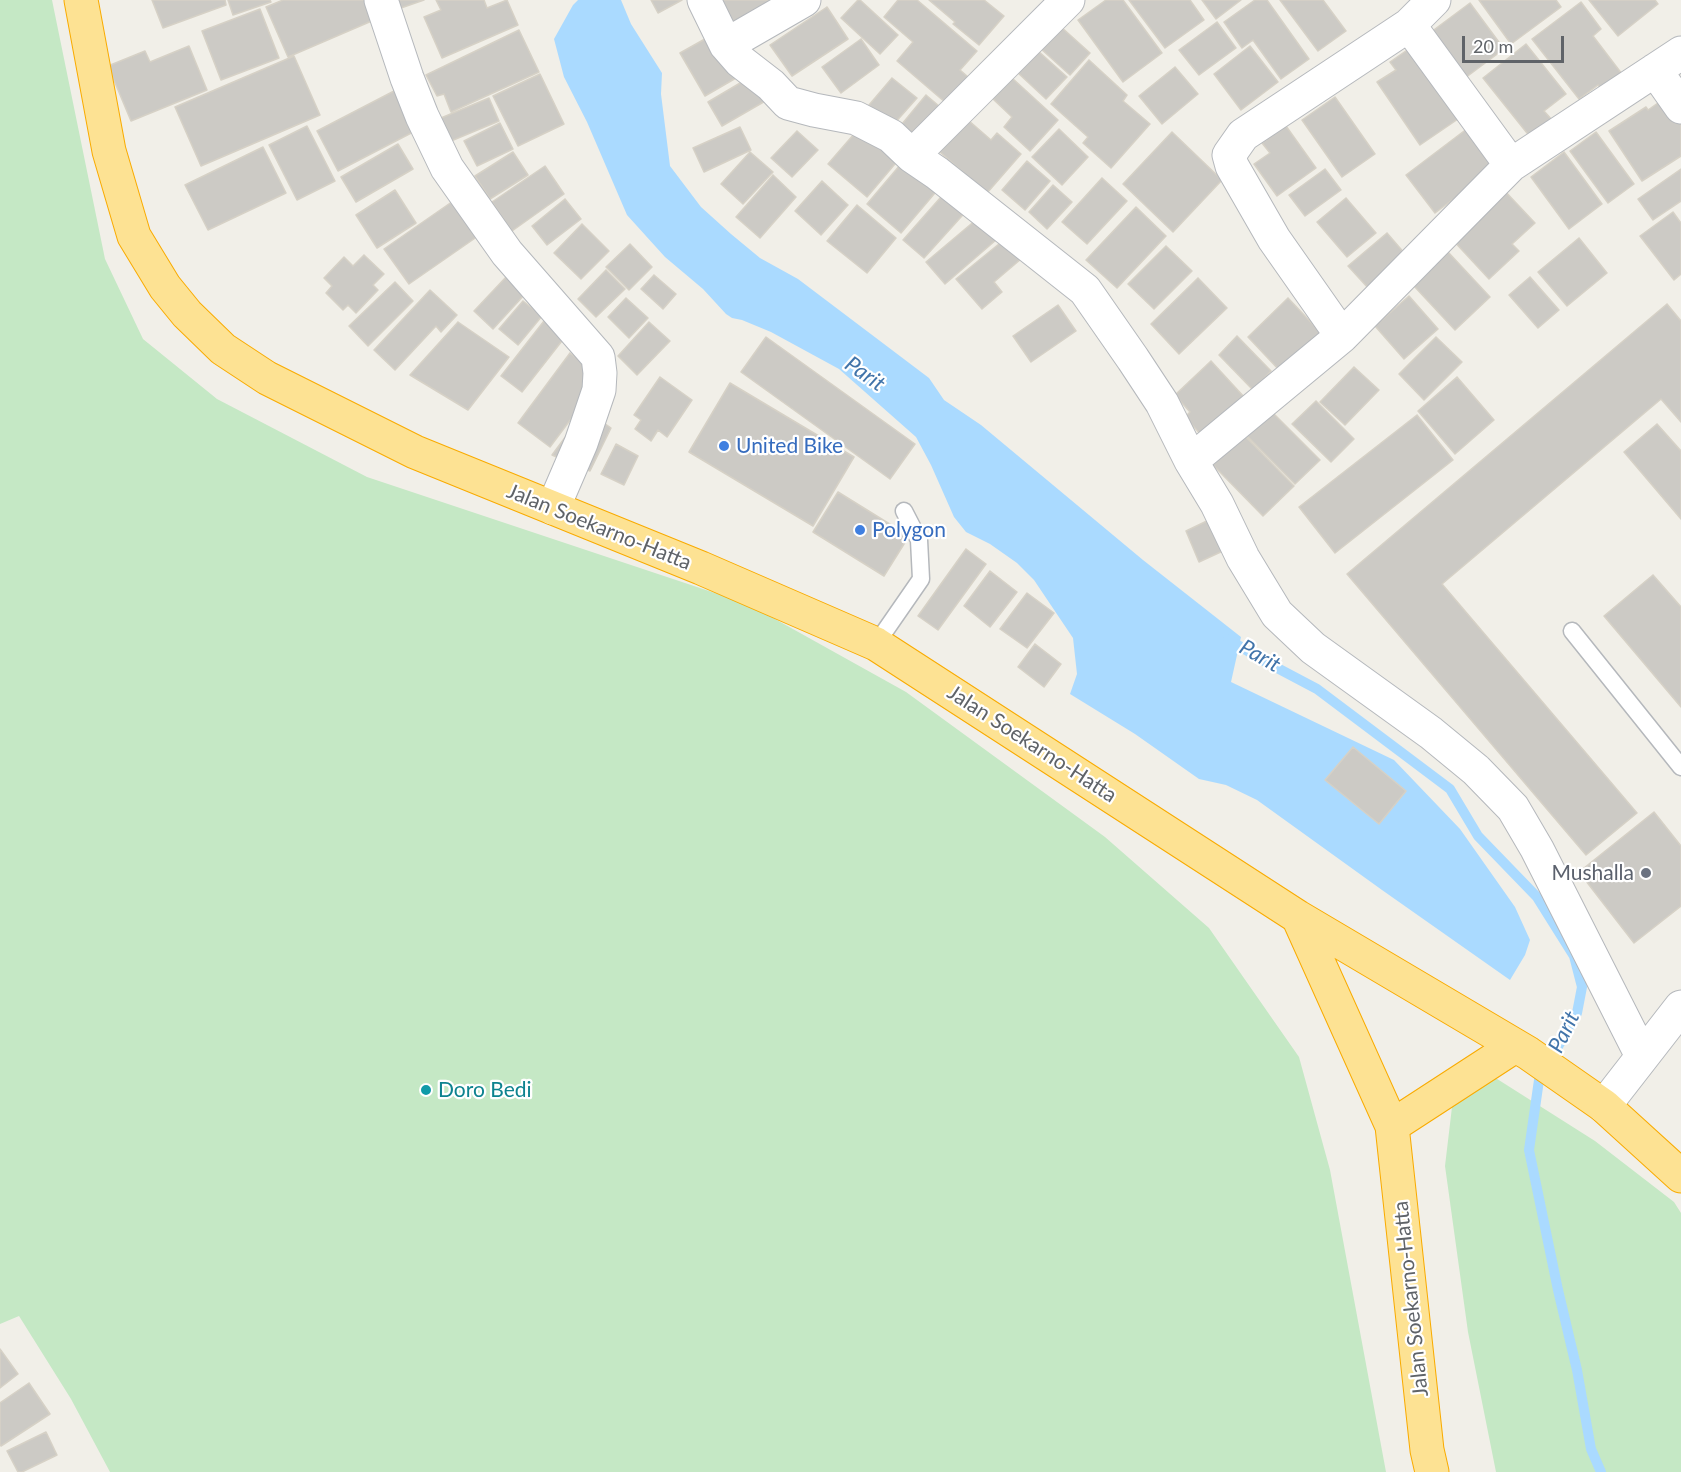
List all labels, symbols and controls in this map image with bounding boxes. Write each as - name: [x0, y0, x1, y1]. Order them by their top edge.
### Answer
- scale bar: [1465, 24, 1567, 62]
- text: 20 m: [1473, 35, 1513, 57]
- water label: Parit: [840, 351, 890, 397]
- place label: United Bike: [736, 433, 843, 459]
- marker: United Bike: [717, 439, 731, 453]
- street label: Jalan Soekarno-Hatta: [503, 478, 695, 576]
- place label: Polygon: [872, 517, 946, 543]
- marker: Polygon: [853, 523, 867, 537]
- water label: Parit: [1235, 634, 1285, 678]
- street label: Jalan Soekarno-Hatta: [943, 680, 1121, 808]
- place label: Mushalla: [1551, 860, 1634, 886]
- marker: Mushalla: [1639, 866, 1653, 880]
- water label: Parit: [1543, 1007, 1585, 1057]
- place label: Doro Bedi: [438, 1077, 532, 1103]
- marker: Doro Bedi: [419, 1083, 433, 1097]
- street label: Jalan Soekarno-Hatta: [1388, 1200, 1434, 1398]

